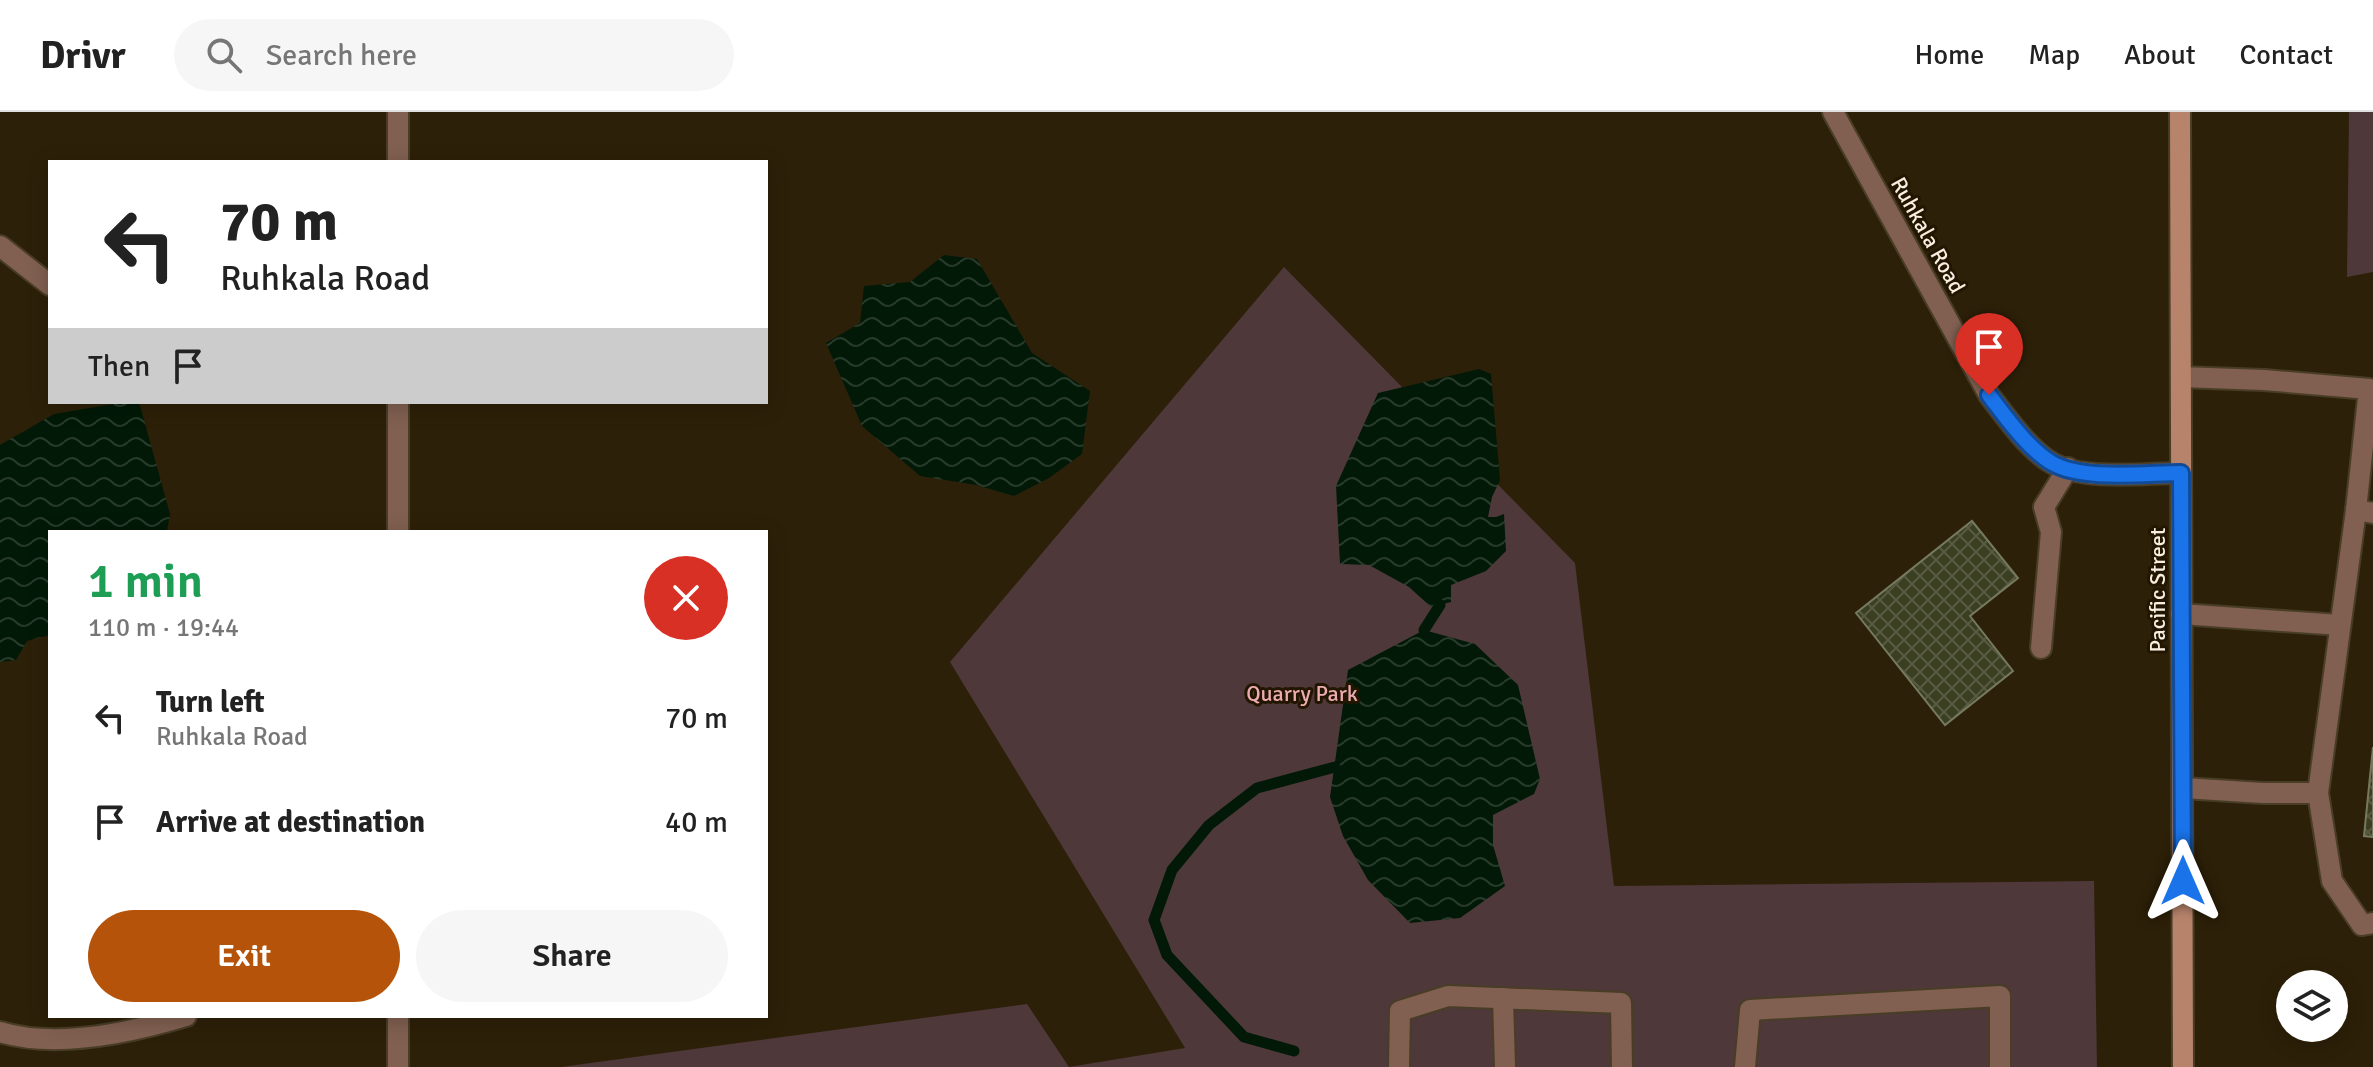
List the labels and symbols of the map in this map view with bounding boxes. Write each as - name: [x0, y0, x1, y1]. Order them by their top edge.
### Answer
- street label: Ruhkala Road: [1885, 172, 1971, 298]
- pin: [1955, 313, 2023, 395]
- street label: Pacific Street: [2144, 527, 2171, 652]
- park label: Quarry Park: [1246, 680, 1358, 707]
- position arrow: [2141, 839, 2225, 923]

